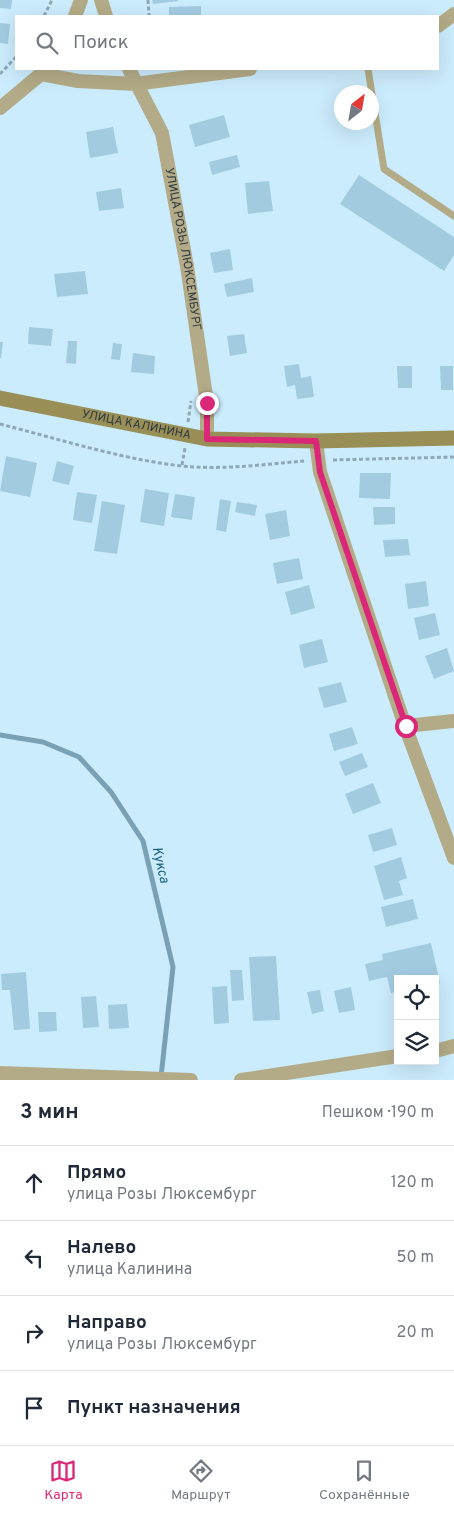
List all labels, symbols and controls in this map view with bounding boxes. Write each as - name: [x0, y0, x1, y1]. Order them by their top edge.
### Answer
- search box: [15, 15, 439, 70]
- icon: search: [33, 29, 61, 57]
- text: Поиск: [73, 31, 129, 55]
- north arrow: [334, 85, 379, 130]
- street label: УЛИЦА РОЗЫ ЛЮКСЕМБУРГ: [161, 166, 204, 332]
- route end: [196, 392, 219, 415]
- street label: УЛИЦА КАЛИНИНА: [80, 406, 192, 444]
- route start: [395, 715, 418, 738]
- water label: Кукса: [148, 845, 173, 886]
- map controls: [394, 975, 439, 1065]
- button: locate: [394, 975, 439, 1020]
- button: layers: [394, 1020, 439, 1065]
- text: 3 мин: [20, 1099, 79, 1126]
- text: Пешком · 190 m: [322, 1103, 434, 1123]
- text: Прямо: [67, 1161, 126, 1185]
- icon: ahead: [20, 1169, 48, 1197]
- text: 120 m: [391, 1173, 434, 1193]
- text: улица Розы Люксембург: [67, 1185, 257, 1205]
- text: Налево: [67, 1236, 136, 1260]
- icon: left: [20, 1244, 48, 1272]
- text: 50 m: [397, 1248, 434, 1268]
- text: улица Калинина: [67, 1260, 192, 1280]
- text: Направо: [67, 1311, 147, 1335]
- icon: right: [20, 1319, 48, 1347]
- text: 20 m: [397, 1323, 434, 1343]
- text: улица Розы Люксембург: [67, 1335, 257, 1355]
- icon: arrive: [20, 1394, 48, 1422]
- text: Пункт назначения: [67, 1396, 241, 1420]
- tab: Карта: [44, 1457, 83, 1504]
- tab: Маршрут: [171, 1457, 231, 1504]
- tab: Сохранённые: [319, 1457, 410, 1504]

